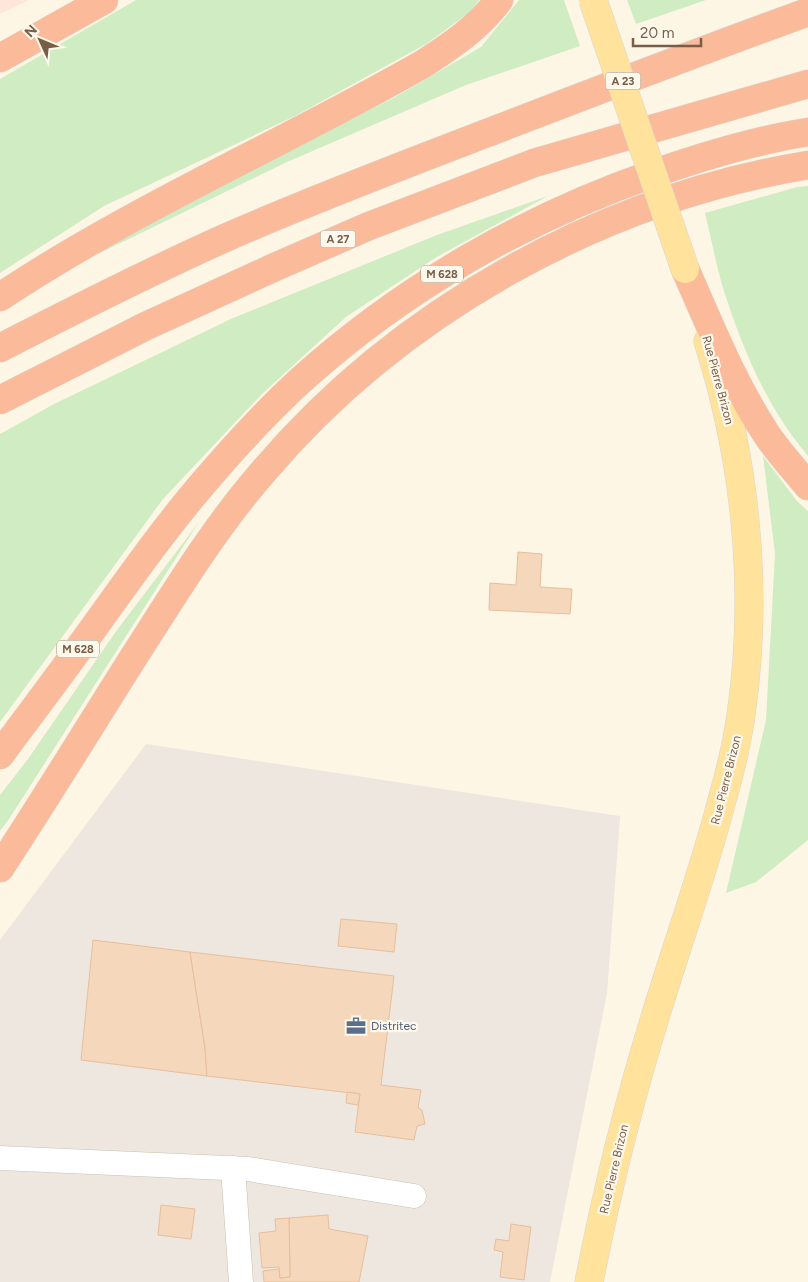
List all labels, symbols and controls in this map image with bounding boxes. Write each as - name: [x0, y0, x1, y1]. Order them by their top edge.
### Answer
- north arrow: [15, 15, 65, 65]
- scale bar: [633, 15, 700, 47]
- text: N: [21, 22, 41, 41]
- text: 20 m: [640, 24, 674, 42]
- road number: A 23: [606, 72, 640, 90]
- road number: A 27: [320, 230, 356, 248]
- road number: M 628: [421, 266, 463, 282]
- street label: Rue Pierre Brizon: [699, 334, 737, 426]
- road number: M 628: [57, 641, 99, 658]
- street label: Rue Pierre Brizon: [708, 734, 744, 826]
- office icon: Distritec: [345, 1015, 367, 1037]
- place label: Distritec: [371, 1019, 417, 1033]
- street label: Rue Pierre Brizon: [597, 1123, 631, 1215]

